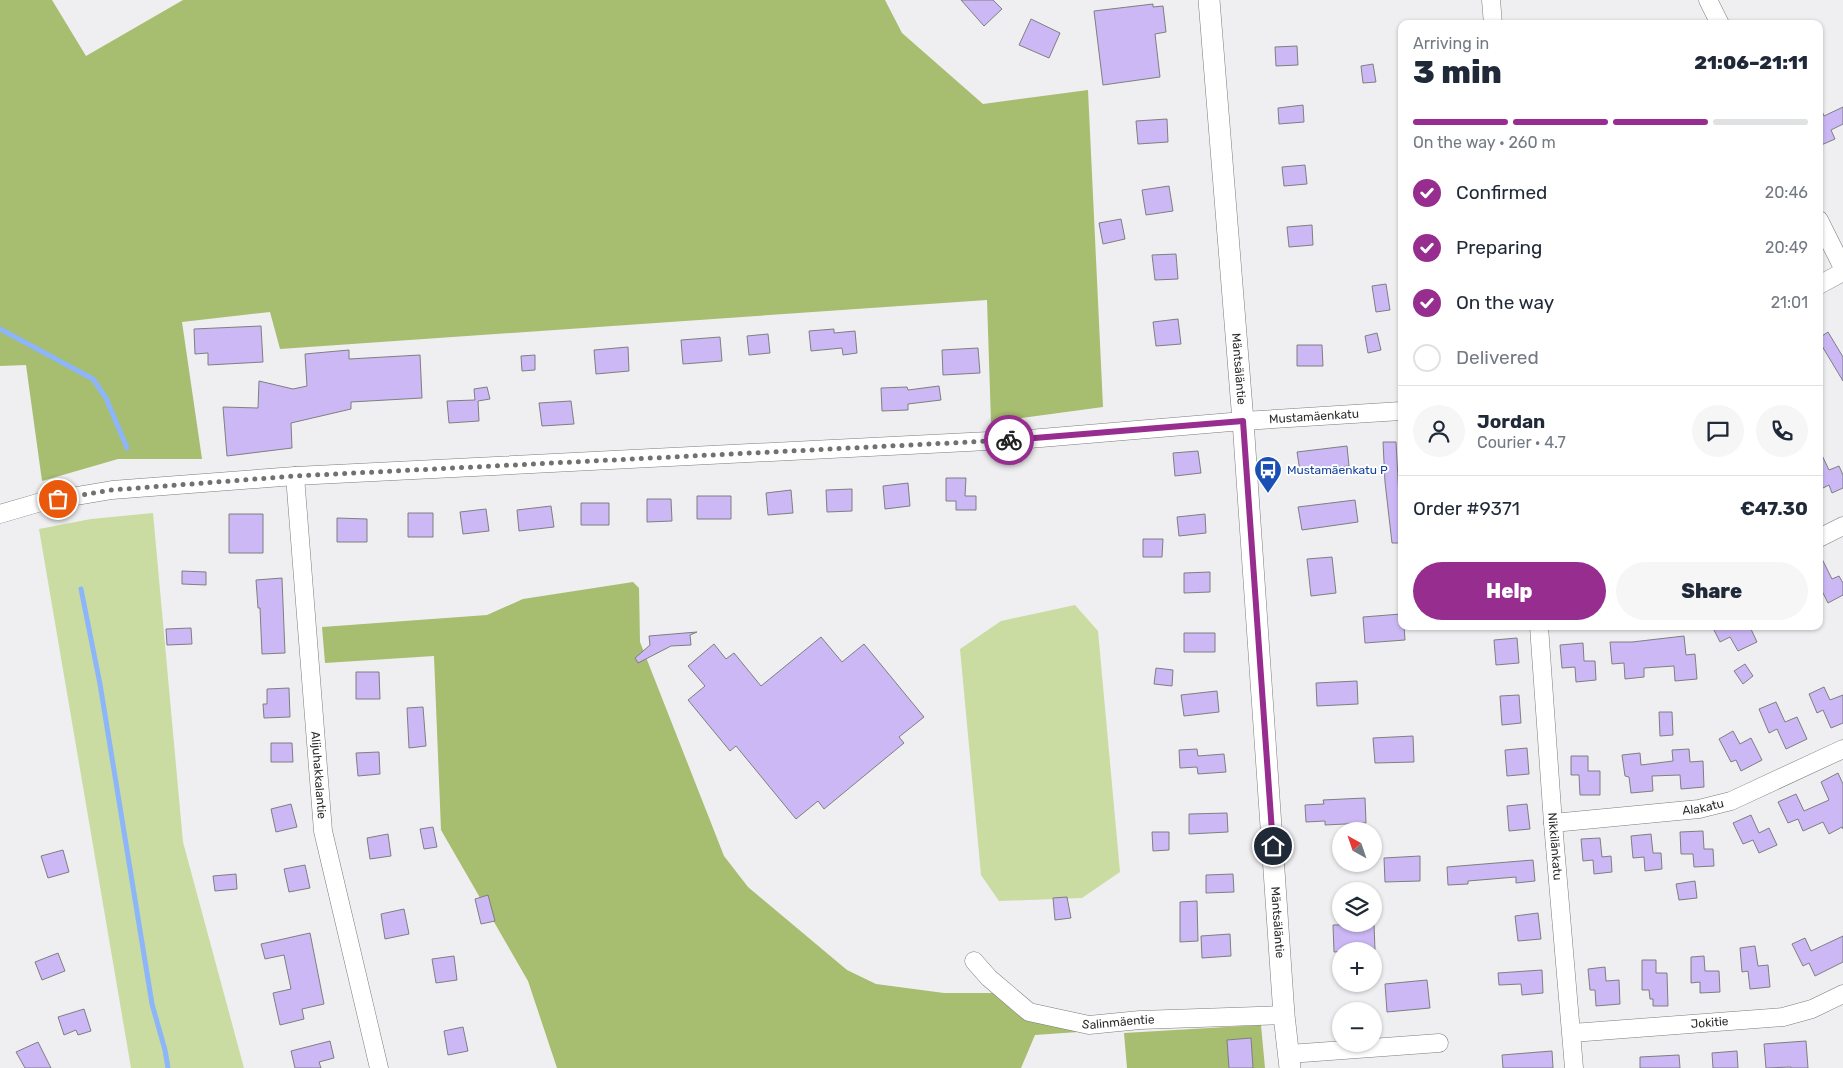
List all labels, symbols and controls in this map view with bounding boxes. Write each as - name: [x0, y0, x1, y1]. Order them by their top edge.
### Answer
- text: Arriving in: [1413, 34, 1489, 53]
- text: 21:06–21:11: [1694, 51, 1808, 74]
- text: 3 min: [1413, 53, 1502, 91]
- text: On the way · 260 m: [1413, 133, 1556, 152]
- icon: check: [1413, 179, 1441, 207]
- text: Confirmed: [1456, 181, 1547, 204]
- text: 20:46: [1765, 183, 1808, 202]
- icon: check: [1413, 234, 1441, 262]
- text: Preparing: [1456, 236, 1542, 259]
- text: 20:49: [1765, 238, 1808, 257]
- icon: check: [1413, 289, 1441, 317]
- text: On the way: [1456, 291, 1554, 314]
- text: 21:01: [1771, 293, 1808, 312]
- street label: Mäntsäläntie: [1229, 332, 1249, 405]
- text: Delivered: [1456, 346, 1539, 369]
- button: person: [1413, 405, 1465, 457]
- button: chat: [1692, 405, 1744, 457]
- button: phone: [1756, 405, 1808, 457]
- street label: Mustamäenkatu: [1268, 407, 1359, 426]
- text: Jordan: [1477, 410, 1545, 433]
- courier: [984, 415, 1034, 465]
- icon: bike: [995, 426, 1023, 454]
- text: Courier · 4.7: [1477, 433, 1566, 452]
- bus stop icon: Mustamäenkatu P: [1253, 455, 1283, 494]
- place label: Mustamäenkatu P: [1287, 463, 1388, 477]
- pin: [37, 478, 79, 520]
- icon: bag: [44, 485, 72, 513]
- text: Order #9371: [1413, 497, 1520, 520]
- text: €47.30: [1740, 497, 1808, 520]
- button: Help: [1413, 562, 1606, 620]
- button: Share: [1616, 562, 1808, 620]
- street label: Alijuhakkalantie: [308, 731, 329, 820]
- street label: Alakatu: [1682, 796, 1725, 818]
- street label: Nikkilänkatu: [1545, 812, 1565, 881]
- north arrow: [1332, 822, 1382, 872]
- map controls: [1332, 822, 1382, 1052]
- pin: [1252, 825, 1294, 867]
- icon: home: [1259, 832, 1287, 860]
- button: layers: [1332, 882, 1382, 932]
- street label: Mäntsäläntie: [1268, 886, 1287, 959]
- button: +: [1332, 942, 1382, 992]
- button: −: [1332, 1002, 1382, 1052]
- street label: Salinmäentie: [1081, 1012, 1155, 1032]
- street label: Jokitie: [1690, 1014, 1729, 1031]

